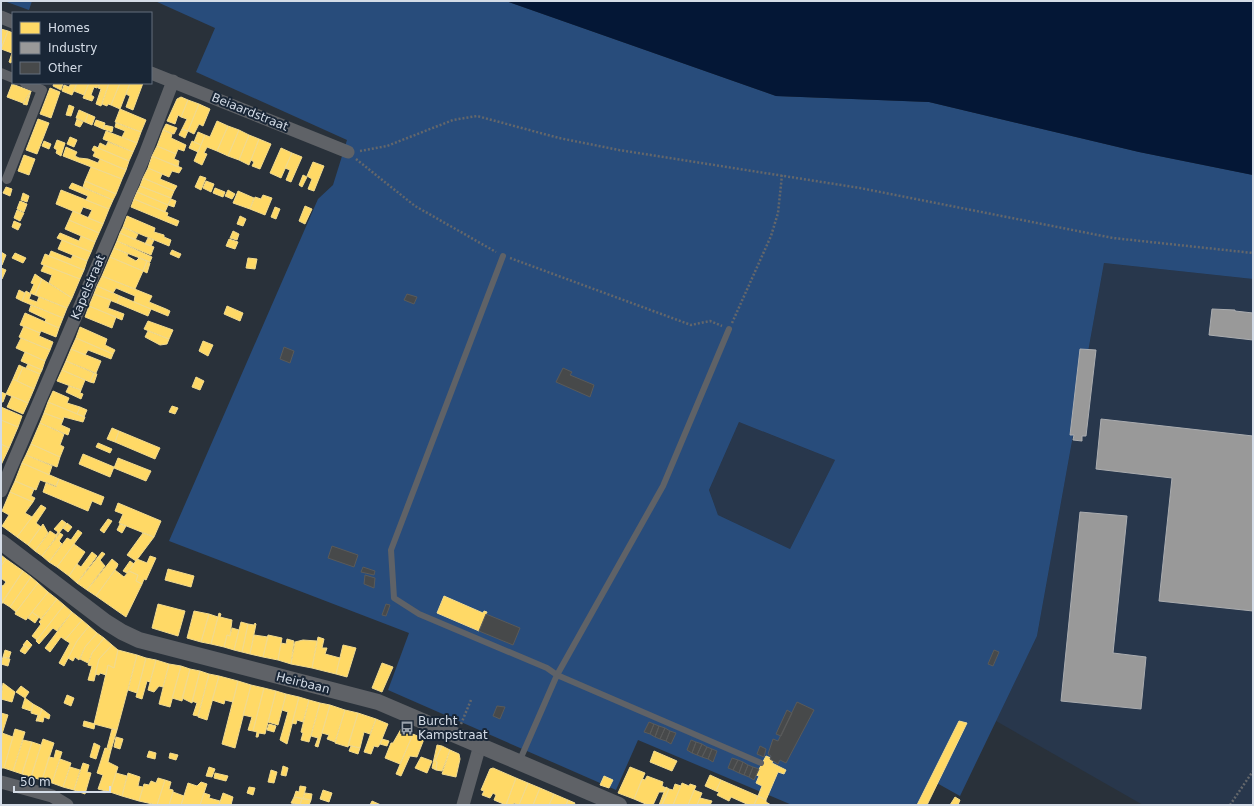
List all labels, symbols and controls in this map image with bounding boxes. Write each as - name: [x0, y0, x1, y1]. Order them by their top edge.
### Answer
- legend: [12, 12, 152, 84]
- text: Homes: [48, 21, 90, 35]
- text: Industry: [48, 41, 97, 55]
- text: Other: [48, 61, 82, 75]
- street label: Beiaardstraat: [210, 90, 291, 134]
- street label: Kapelstraat: [68, 252, 108, 321]
- street label: Heirbaan: [275, 670, 331, 696]
- place label: Burcht Kampstraat: [418, 714, 488, 742]
- bus stop icon: Burcht Kampstraat: [399, 720, 415, 736]
- scale bar: [14, 768, 110, 794]
- text: 50 m: [20, 775, 51, 789]

